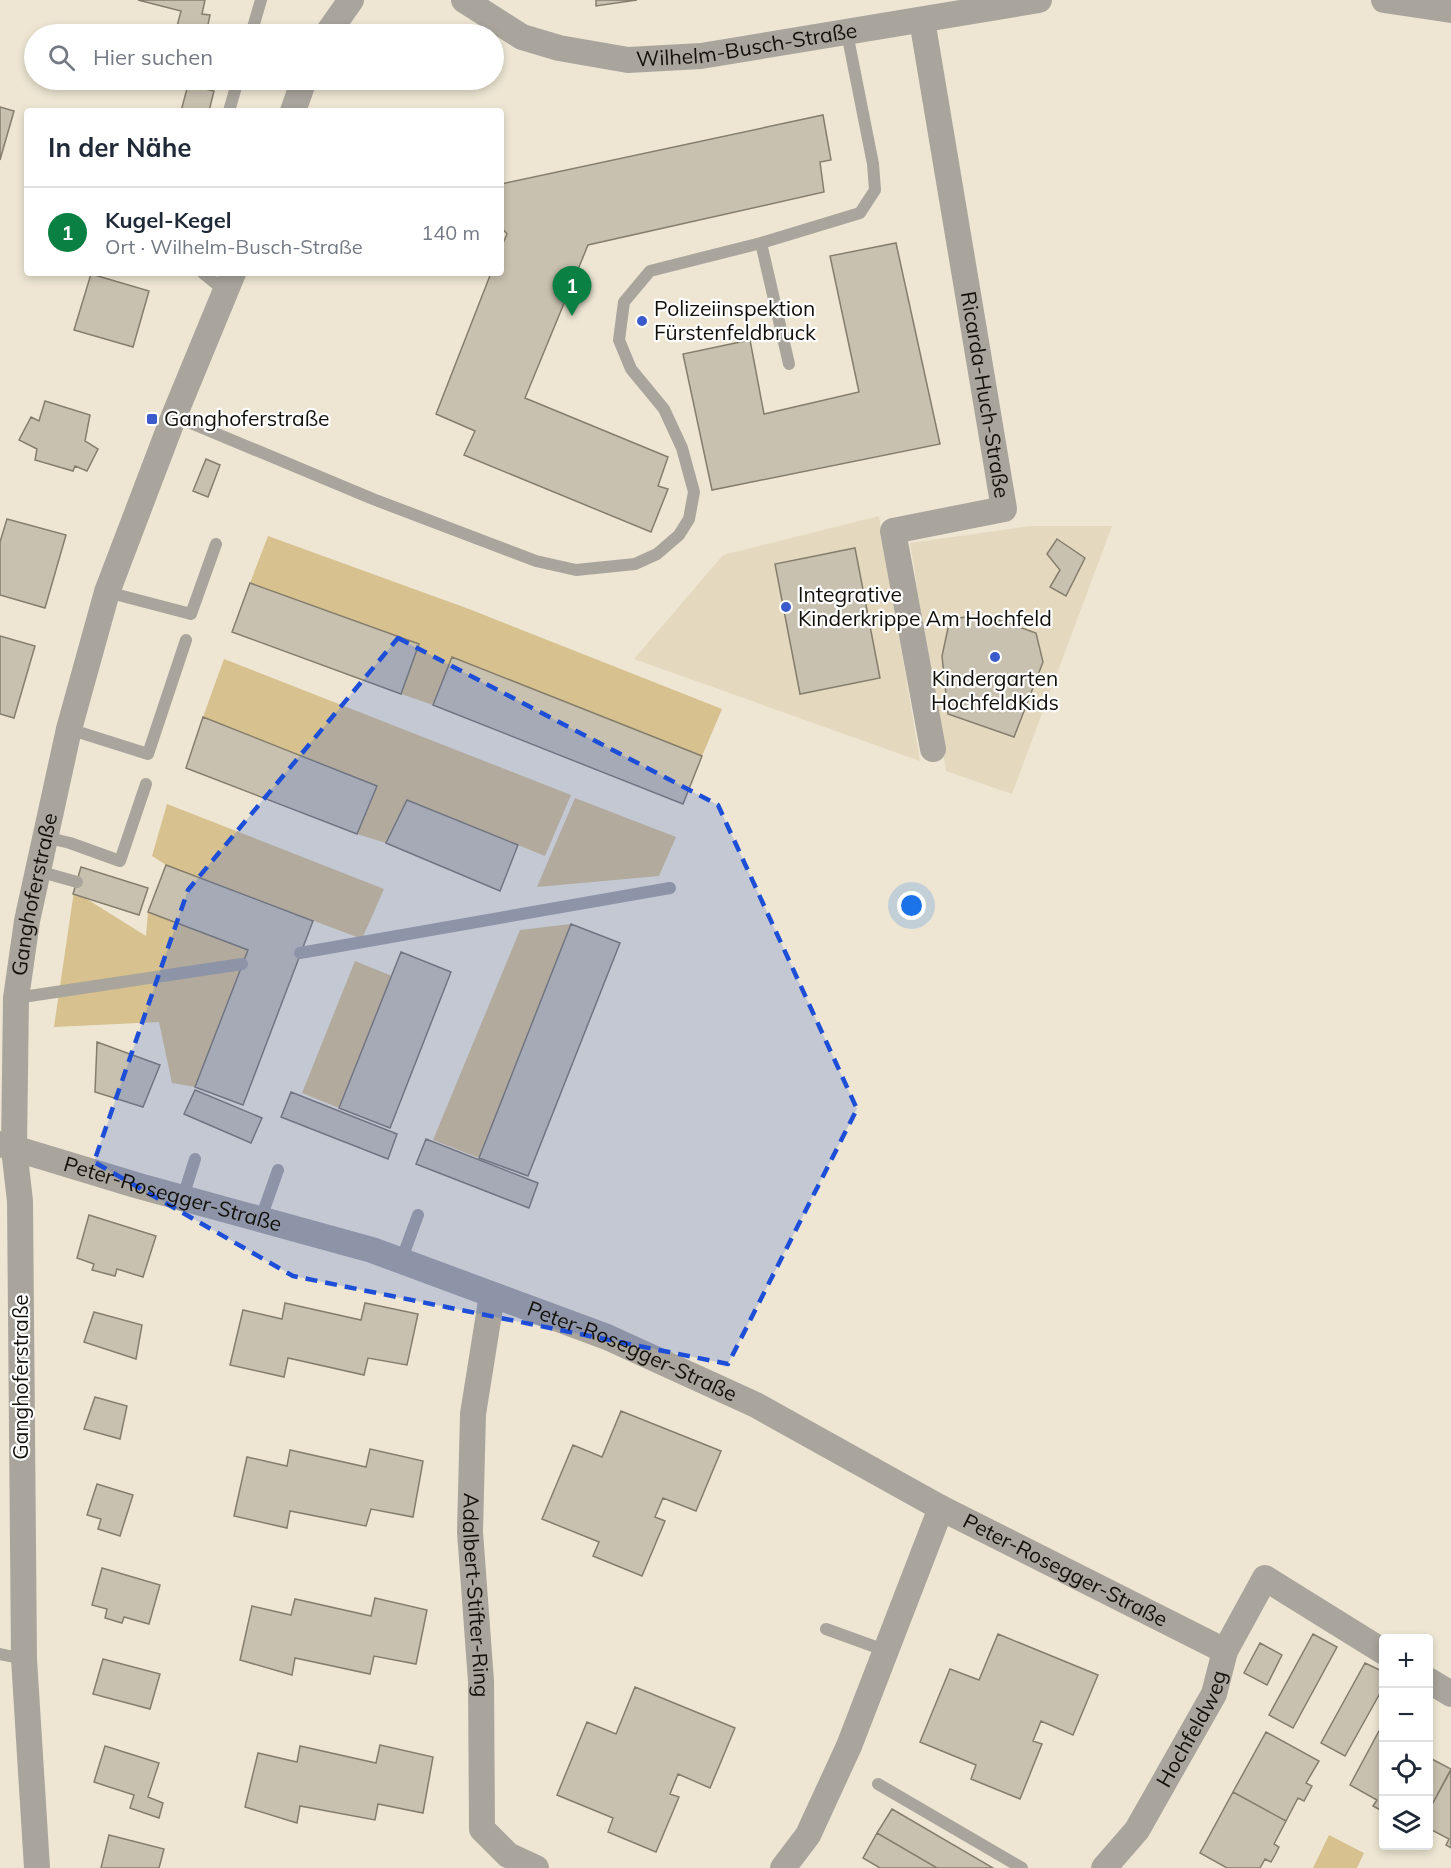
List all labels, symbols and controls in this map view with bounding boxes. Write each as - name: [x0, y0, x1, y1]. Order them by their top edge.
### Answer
- street label: Wilhelm-Busch-Straße: [635, 16, 859, 72]
- search box: [24, 24, 504, 90]
- icon: search: [45, 41, 78, 74]
- text: Hier suchen: [93, 43, 213, 71]
- text: In der Nähe: [48, 131, 192, 164]
- text: Kugel-Kegel: [105, 206, 232, 234]
- text: 1: [62, 220, 74, 245]
- text: 140 m: [421, 220, 480, 245]
- text: Ort · Wilhelm-Busch-Straße: [105, 234, 363, 259]
- pin: 1: [552, 266, 592, 316]
- street label: Ricarda-Huch-Straße: [956, 289, 1016, 500]
- place label: Polizeiinspektion Fürstenfeldbruck: [654, 295, 816, 345]
- marker: Polizeiinspektion Fürstenfeldbruck: [635, 314, 649, 328]
- place label: Ganghoferstraße: [164, 405, 329, 431]
- marker: Ganghoferstraße: [145, 412, 159, 426]
- place label: Integrative Kinderkrippe Am Hochfeld: [798, 581, 1052, 631]
- marker: Integrative Kinderkrippe Am Hochfeld: [779, 600, 793, 614]
- marker: Kindergarten HochfeldKids: [988, 650, 1002, 664]
- place label: Kindergarten HochfeldKids: [931, 665, 1059, 715]
- street label: Ganghoferstraße: [5, 810, 62, 977]
- your location: [897, 891, 926, 920]
- street label: Peter-Rosegger-Straße: [61, 1150, 285, 1237]
- street label: Ganghoferstraße: [7, 1294, 33, 1460]
- street label: Peter-Rosegger-Straße: [524, 1295, 741, 1407]
- street label: Adalbert-Stifter-Ring: [458, 1493, 495, 1698]
- street label: Peter-Rosegger-Straße: [959, 1507, 1172, 1632]
- map controls: [1379, 1634, 1433, 1850]
- button: +: [1379, 1634, 1433, 1688]
- street label: Hochfeldweg: [1150, 1667, 1232, 1791]
- button: −: [1379, 1688, 1433, 1742]
- button: locate: [1379, 1742, 1433, 1796]
- button: layers: [1379, 1796, 1433, 1850]

